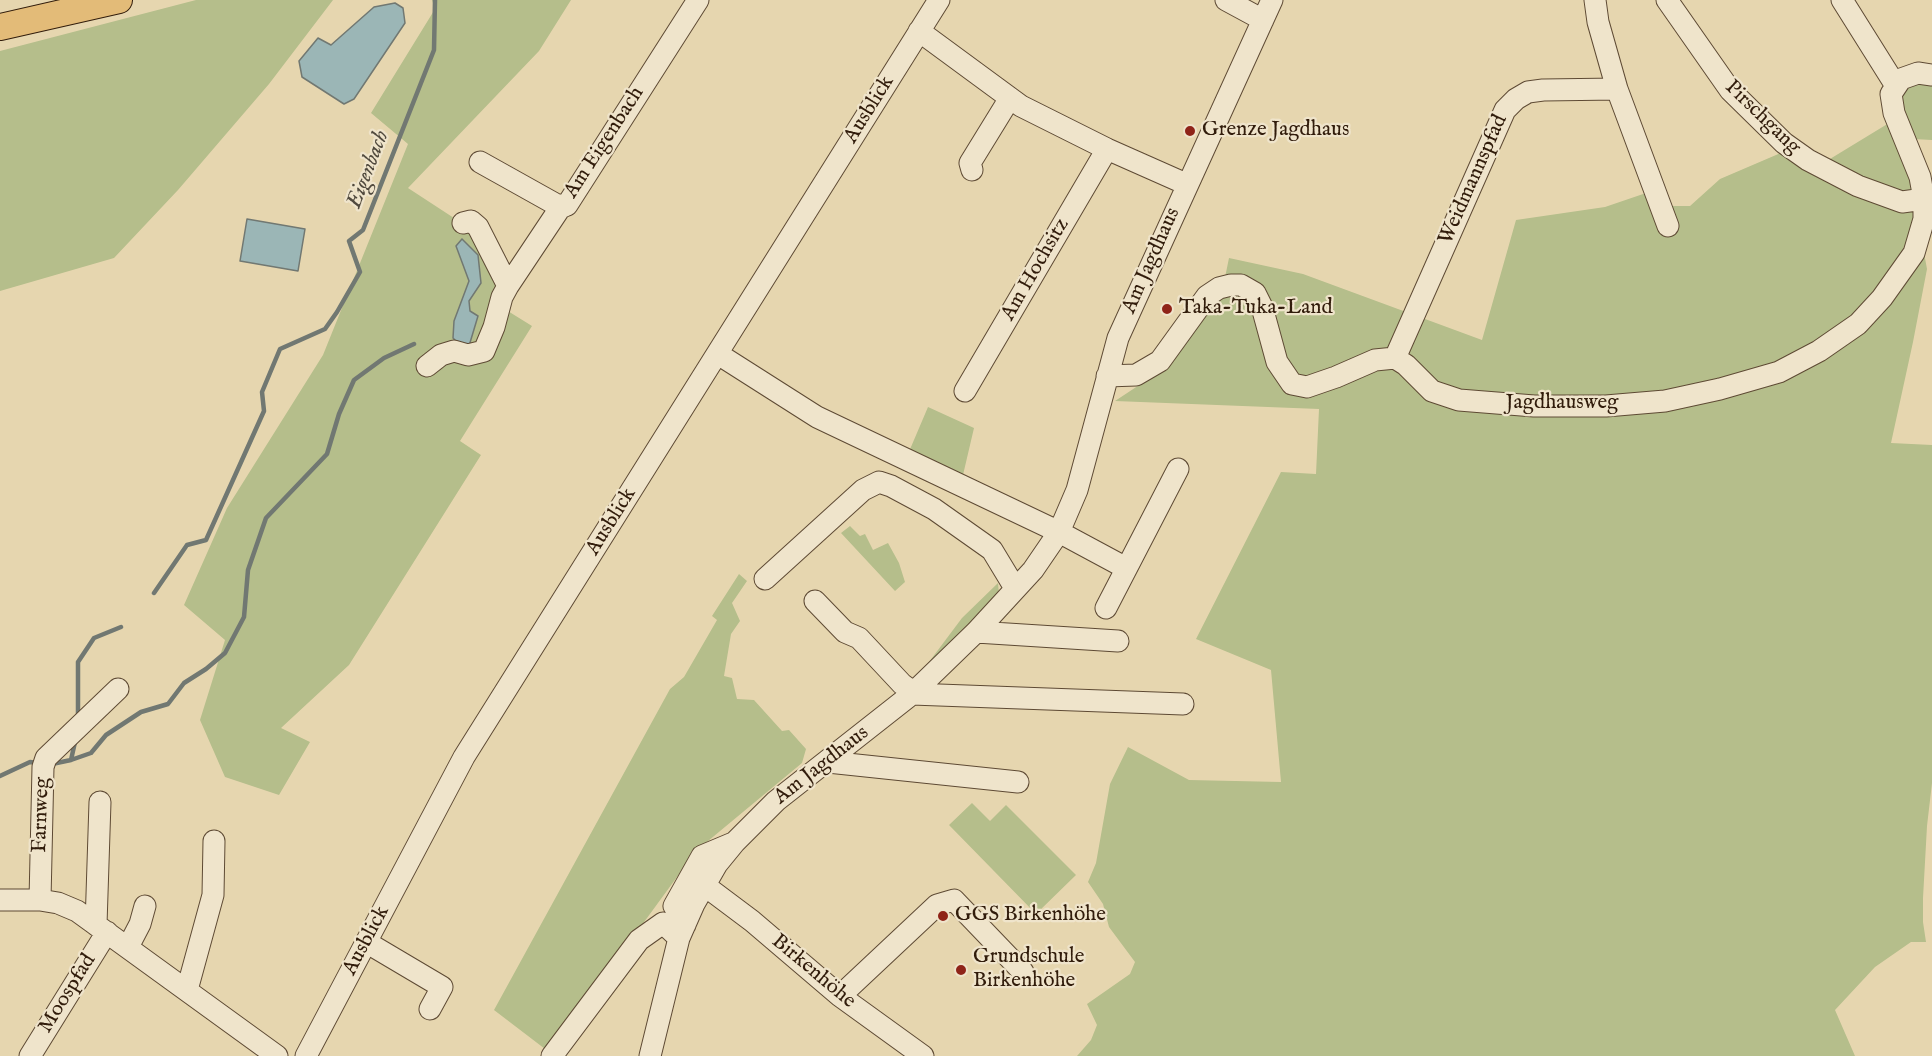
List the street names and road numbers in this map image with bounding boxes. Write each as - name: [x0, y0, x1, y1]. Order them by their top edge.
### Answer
- street label: Ausblick: [839, 71, 901, 149]
- street label: Pirschgang: [1719, 76, 1805, 160]
- street label: Am Eigenbach: [560, 83, 650, 203]
- street label: Weidmannspfad: [1434, 111, 1514, 249]
- street label: Am Jagdhaus: [1117, 204, 1187, 318]
- street label: Am Hochsitz: [997, 214, 1075, 326]
- street label: Jagdhausweg: [1506, 391, 1618, 417]
- street label: Ausblick: [581, 483, 643, 561]
- street label: Am Jagdhaus: [770, 721, 874, 811]
- street label: Farnweg: [28, 777, 56, 853]
- street label: Ausblick: [338, 902, 396, 980]
- street label: Birkenhöhe: [766, 930, 860, 1014]
- street label: Moospfad: [34, 950, 102, 1038]

